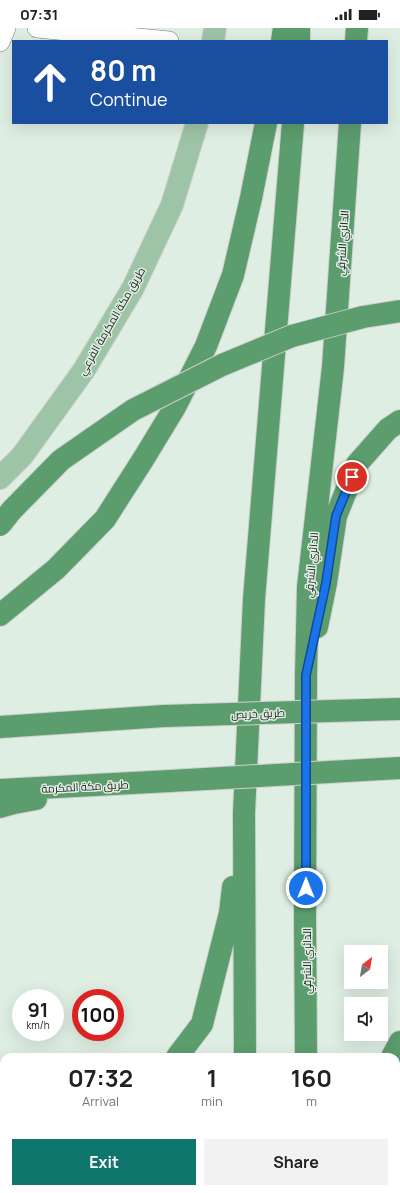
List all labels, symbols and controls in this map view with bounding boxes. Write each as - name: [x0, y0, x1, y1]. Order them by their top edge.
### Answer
- text: 07:31: [20, 4, 58, 25]
- text: 80 m: [90, 51, 156, 89]
- icon: ahead: [24, 56, 76, 108]
- text: Continue: [90, 87, 168, 111]
- street label: الدائري الشرقي: [332, 210, 354, 277]
- street label: طريق مكة المكرمة الفرعي: [74, 264, 150, 379]
- pin: [335, 460, 369, 494]
- icon: arrive: [341, 466, 363, 488]
- street label: الدائري الشرقي: [301, 532, 323, 599]
- street label: طريق خريص: [231, 705, 285, 721]
- street label: طريق مكة المكرمة: [41, 776, 129, 796]
- position arrow: [285, 867, 327, 909]
- street label: الدائري الشرقي: [299, 928, 316, 994]
- north arrow: [344, 945, 388, 989]
- map controls: [344, 945, 388, 1041]
- speed limit sign: 100: [72, 989, 124, 1041]
- text: 91: [27, 996, 49, 1023]
- button: sound: [344, 997, 388, 1041]
- text: km/h: [26, 1018, 50, 1032]
- text: 07:32: [68, 1061, 133, 1094]
- text: 1: [207, 1061, 217, 1094]
- text: 160: [291, 1061, 332, 1094]
- text: Arrival: [82, 1092, 119, 1110]
- text: min: [201, 1092, 223, 1110]
- text: m: [306, 1092, 317, 1110]
- button: Exit: [12, 1139, 196, 1185]
- button: Share: [204, 1139, 388, 1185]

